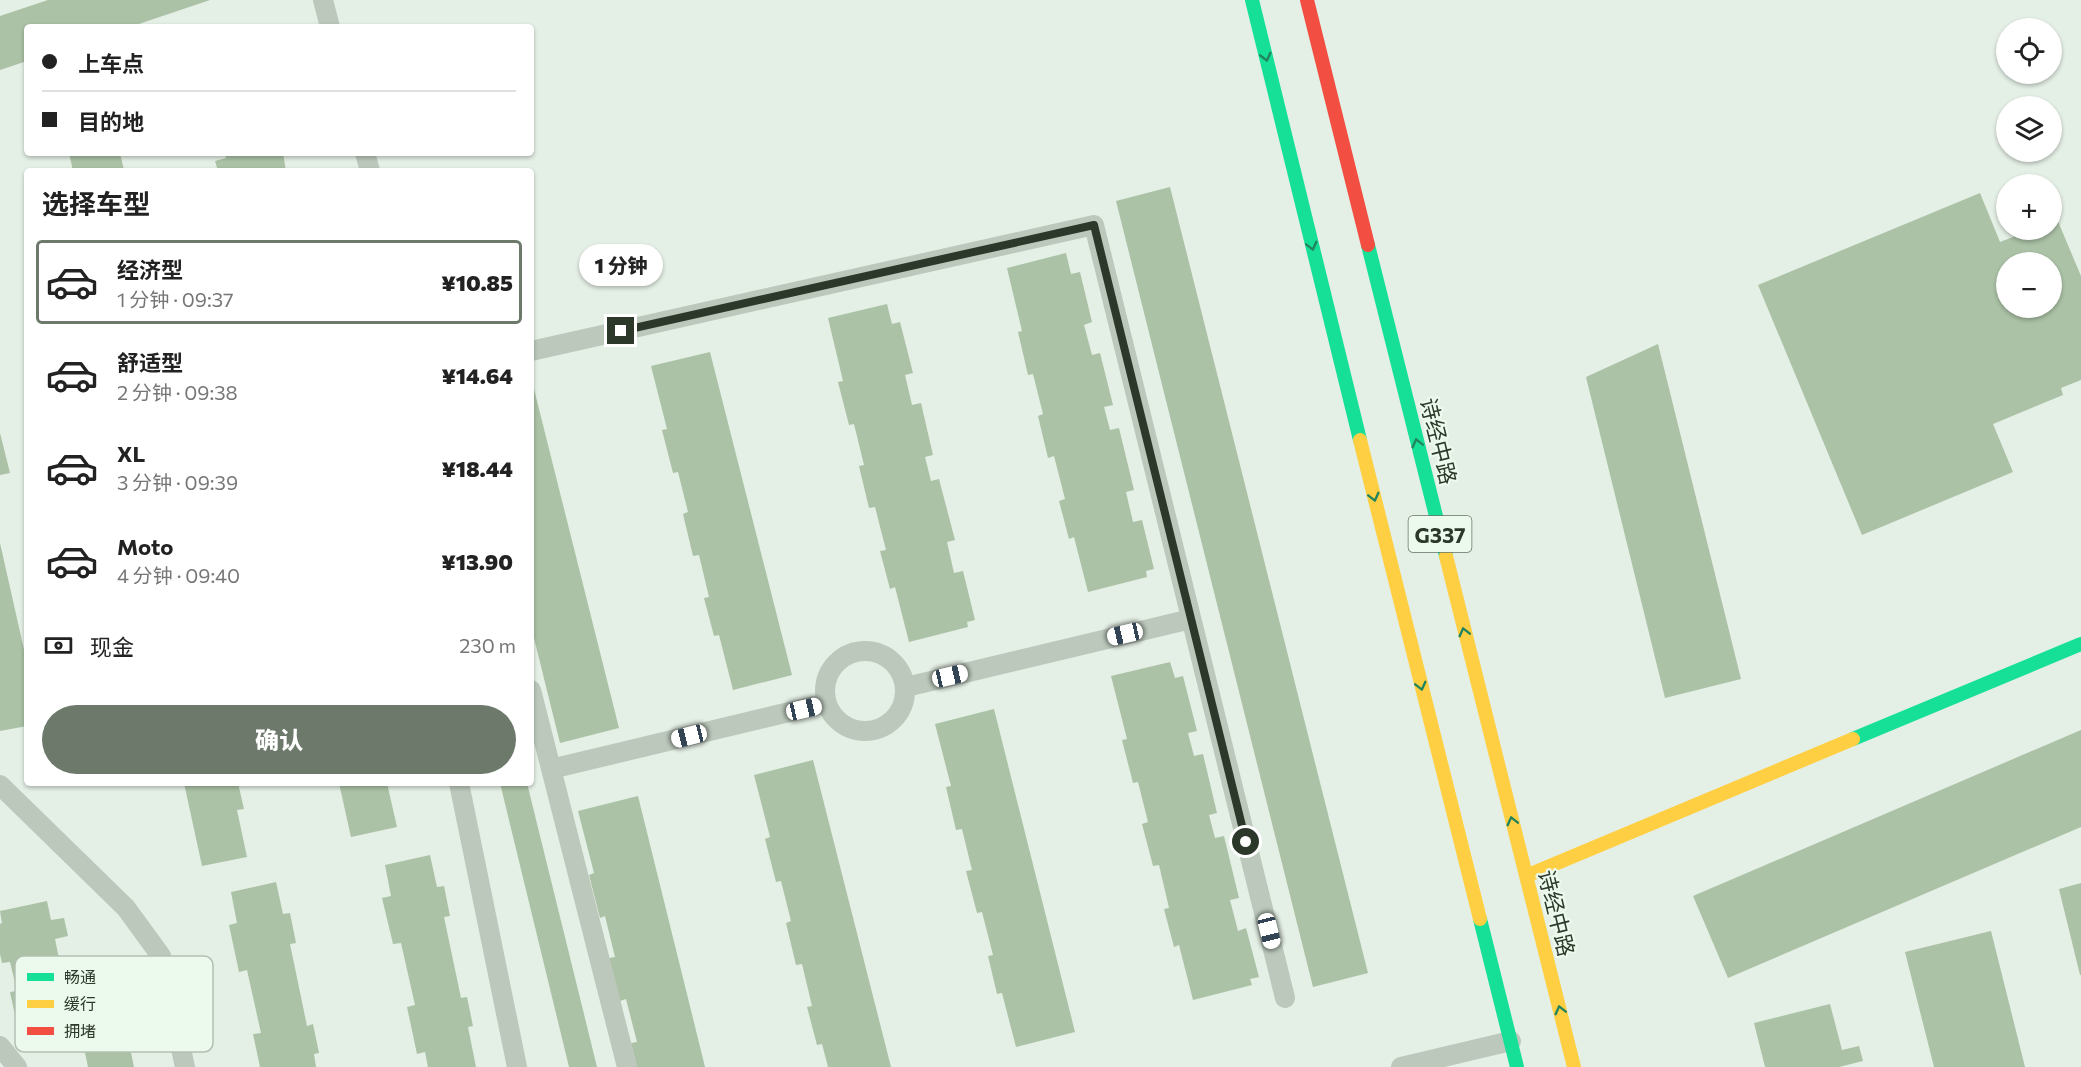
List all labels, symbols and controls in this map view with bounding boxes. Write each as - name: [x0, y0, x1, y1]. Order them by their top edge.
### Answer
- map controls: [1996, 18, 2062, 318]
- button: locate: [1996, 18, 2062, 84]
- text: 上车点: [78, 50, 144, 77]
- one-way arrow: [1258, 52, 1271, 62]
- button: layers: [1996, 96, 2062, 162]
- text: 目的地: [78, 108, 144, 135]
- button: +: [1996, 174, 2062, 240]
- text: 选择车型: [42, 187, 150, 220]
- one-way arrow: [1305, 241, 1318, 251]
- callout: 1 分钟: [579, 244, 663, 286]
- button: −: [1996, 252, 2062, 318]
- text: 1 分钟: [594, 253, 648, 277]
- icon: car: [45, 255, 99, 309]
- text: 经济型: [117, 256, 183, 283]
- text: ¥10.85: [441, 269, 513, 296]
- text: 1 分钟 · 09:37: [117, 287, 234, 311]
- route end: [607, 317, 634, 344]
- icon: car: [45, 348, 99, 402]
- text: 舒适型: [117, 349, 183, 376]
- text: ¥14.64: [441, 362, 513, 389]
- text: 2 分钟 · 09:38: [117, 380, 238, 404]
- street label: 诗经中路: [1415, 395, 1463, 487]
- one-way arrow: [1412, 438, 1425, 448]
- text: XL: [117, 440, 145, 467]
- icon: car: [45, 441, 99, 495]
- text: ¥18.44: [441, 455, 513, 482]
- text: 3 分钟 · 09:39: [117, 470, 238, 494]
- one-way arrow: [1367, 491, 1380, 501]
- road number: G337: [1408, 516, 1472, 552]
- text: Moto: [117, 533, 173, 560]
- icon: car: [45, 534, 99, 588]
- text: ¥13.90: [441, 548, 513, 575]
- text: 4 分钟 · 09:40: [117, 563, 240, 587]
- car: [1105, 621, 1145, 647]
- one-way arrow: [1459, 627, 1472, 637]
- icon: cash: [42, 629, 75, 662]
- text: 现金: [90, 633, 134, 660]
- text: 230 m: [459, 633, 516, 657]
- car: [930, 663, 970, 689]
- one-way arrow: [1413, 681, 1426, 691]
- car: [784, 696, 824, 722]
- button: 确认: [42, 705, 516, 774]
- car: [669, 723, 709, 749]
- one-way arrow: [1506, 816, 1519, 826]
- route start: [1232, 828, 1259, 855]
- street label: 诗经中路: [1533, 867, 1581, 959]
- car: [1256, 911, 1282, 951]
- legend: [15, 956, 213, 1052]
- text: 畅通: [64, 967, 96, 986]
- text: 缓行: [64, 994, 96, 1013]
- one-way arrow: [1554, 1005, 1567, 1015]
- text: 拥堵: [64, 1021, 96, 1040]

